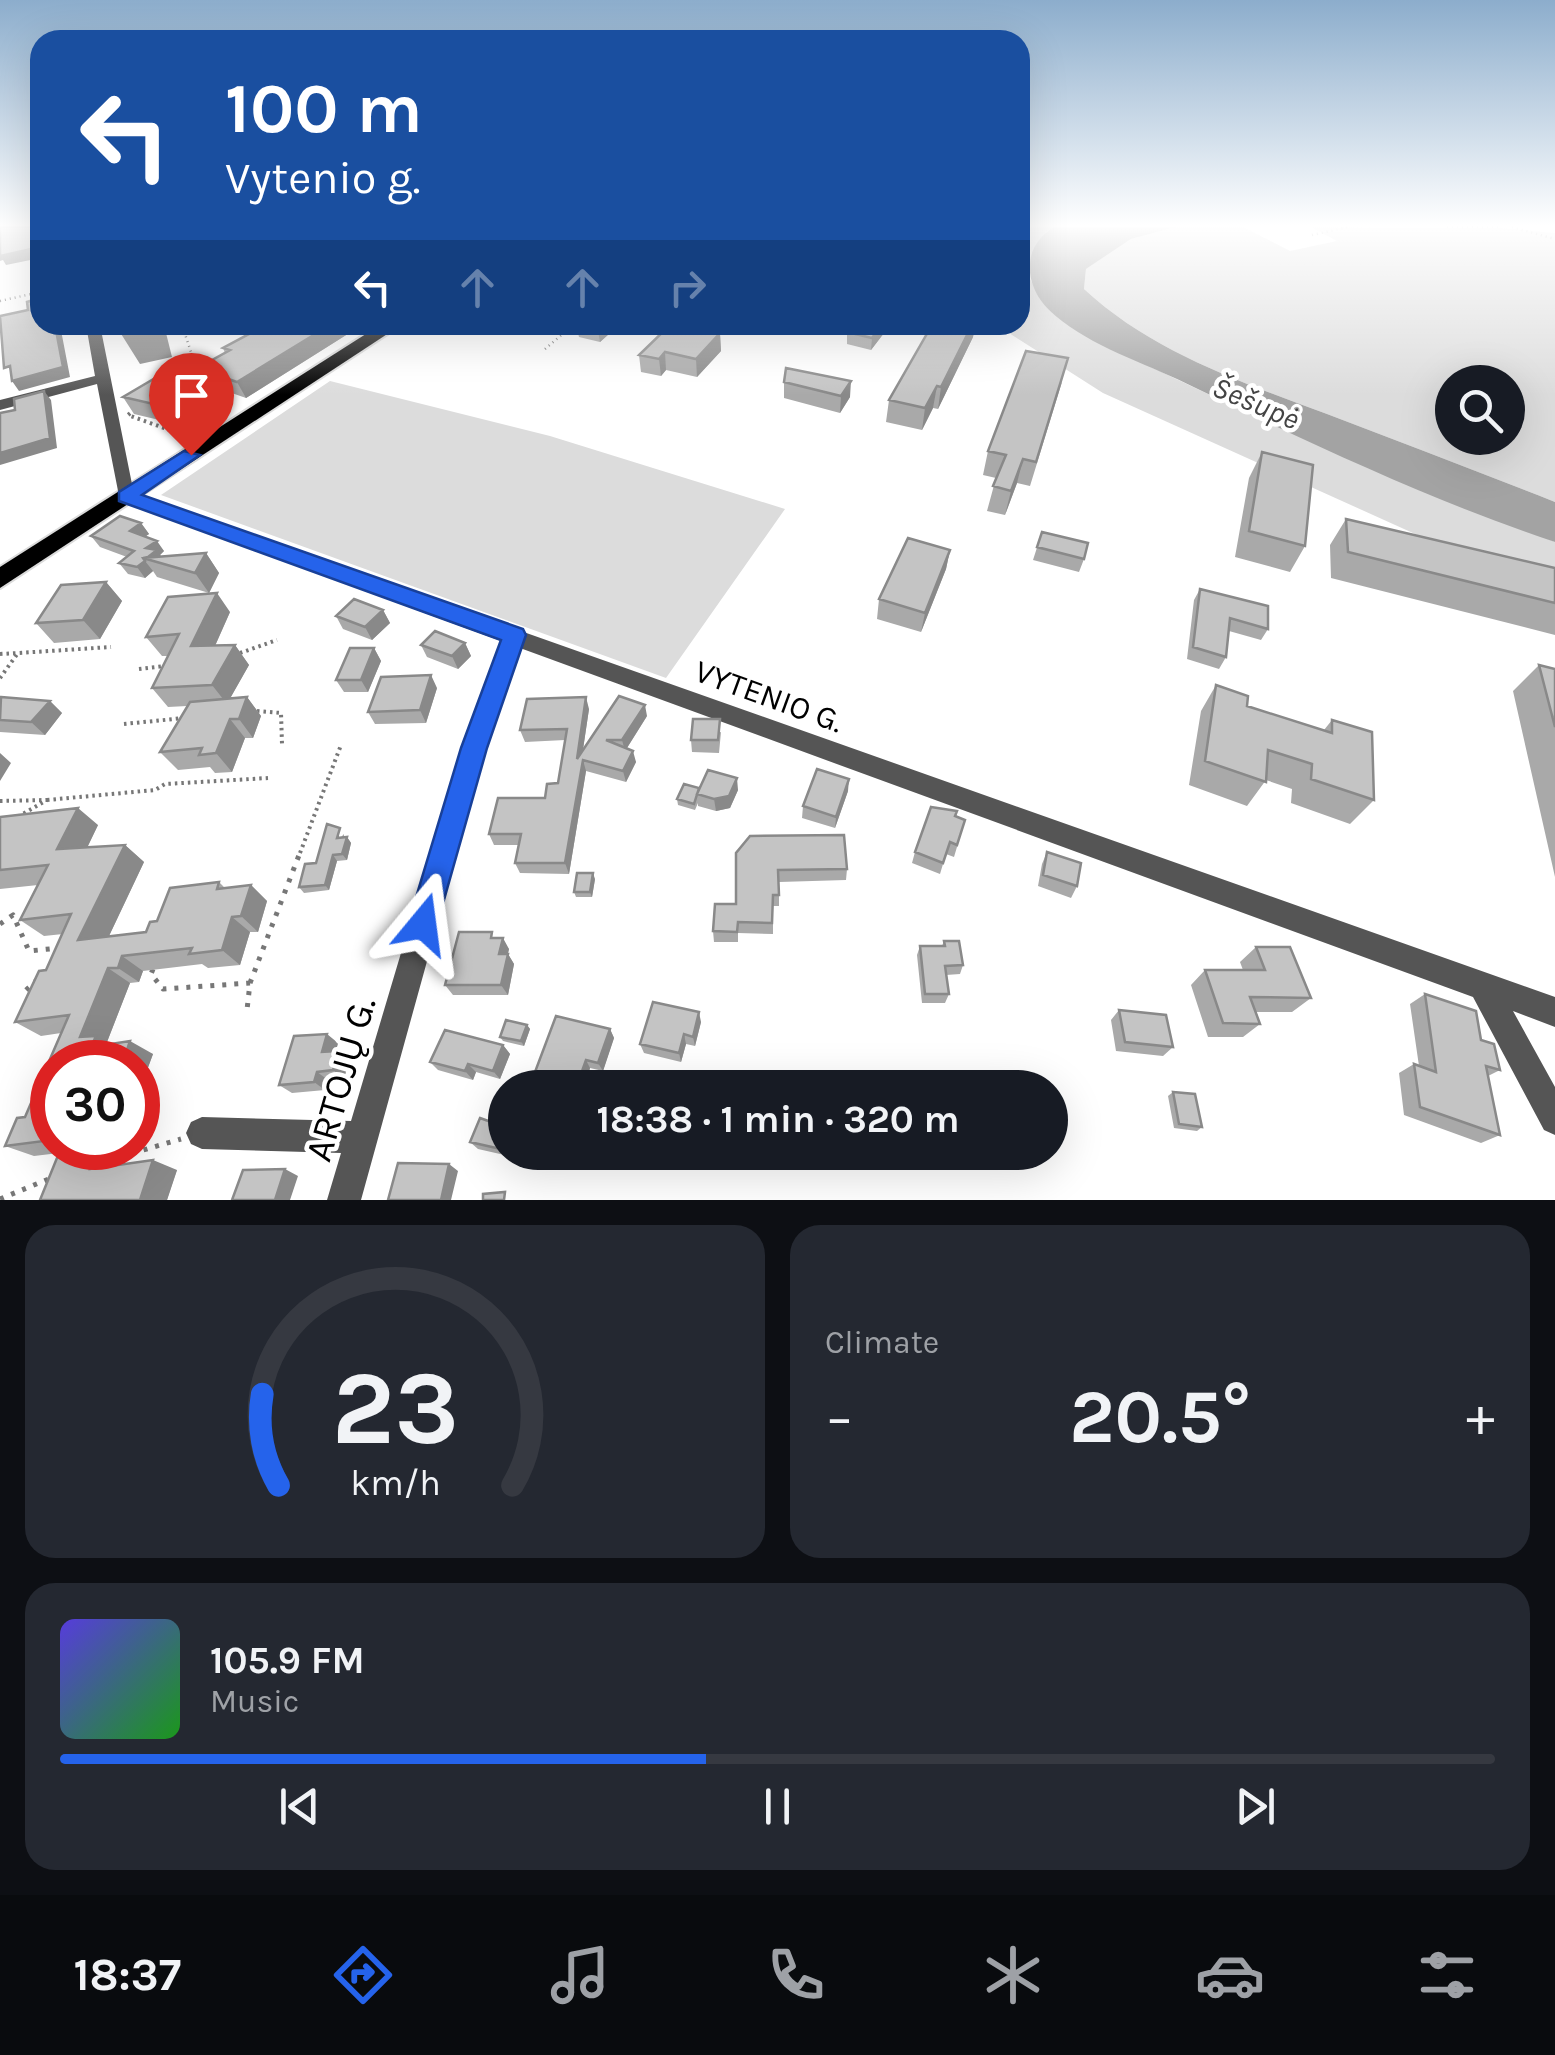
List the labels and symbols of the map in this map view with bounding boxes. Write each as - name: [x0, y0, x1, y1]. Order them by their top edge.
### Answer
- pin: [149, 353, 234, 456]
- water label: Šešupė: [1207, 369, 1305, 437]
- street label: VYTENIO G.: [690, 653, 848, 740]
- position arrow: [371, 872, 475, 976]
- street label: ARTOJŲ G.: [296, 992, 385, 1167]
- speed limit sign: 30: [30, 1040, 160, 1170]

